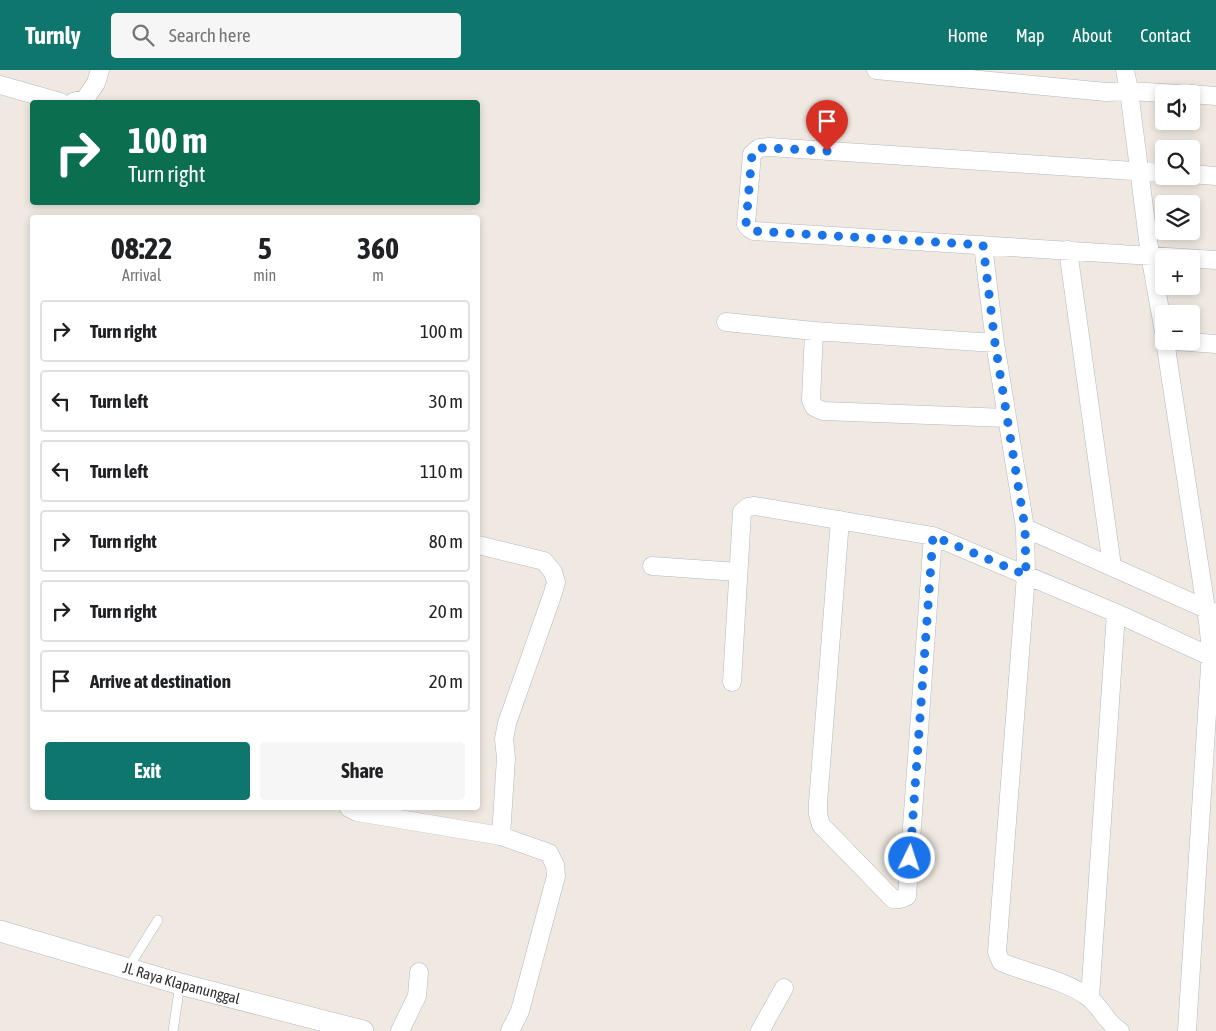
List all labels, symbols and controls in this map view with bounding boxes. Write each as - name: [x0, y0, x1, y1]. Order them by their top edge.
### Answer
- search box: [111, 13, 461, 58]
- icon: search: [129, 21, 157, 49]
- text: Turnly: [25, 22, 81, 49]
- text: Search here: [169, 24, 251, 46]
- text: Home: [948, 25, 988, 46]
- text: Map: [1016, 25, 1045, 46]
- text: About: [1073, 25, 1112, 46]
- text: Contact: [1140, 25, 1191, 46]
- map controls: [1155, 85, 1200, 350]
- button: sound: [1155, 85, 1200, 130]
- pin: [806, 100, 848, 151]
- icon: arrive: [813, 107, 841, 135]
- icon: right: [45, 120, 110, 185]
- text: 100 m: [128, 120, 207, 160]
- button: search: [1155, 140, 1200, 185]
- text: Turn right: [128, 161, 205, 187]
- button: layers: [1155, 195, 1200, 240]
- text: 08:22: [111, 231, 172, 265]
- text: 5: [258, 231, 272, 265]
- text: 360: [357, 231, 399, 265]
- button: +: [1155, 250, 1200, 295]
- text: Arrival: [122, 266, 161, 284]
- text: min: [253, 266, 276, 284]
- text: m: [372, 266, 384, 284]
- button: −: [1155, 305, 1200, 350]
- icon: right: [47, 317, 75, 345]
- text: Turn right: [90, 320, 157, 342]
- text: 100 m: [420, 320, 463, 342]
- icon: left: [47, 387, 75, 415]
- text: Turn left: [90, 390, 148, 412]
- text: 30 m: [429, 390, 463, 412]
- icon: left: [47, 457, 75, 485]
- text: Turn left: [90, 460, 148, 482]
- text: 110 m: [420, 460, 463, 482]
- icon: right: [47, 527, 75, 555]
- text: Turn right: [90, 530, 157, 552]
- text: 80 m: [429, 530, 463, 552]
- icon: right: [47, 597, 75, 625]
- text: Turn right: [90, 600, 157, 622]
- text: 20 m: [429, 600, 463, 622]
- icon: arrive: [47, 667, 75, 695]
- text: Arrive at destination: [90, 670, 231, 692]
- text: 20 m: [429, 670, 463, 692]
- button: Exit: [45, 742, 250, 800]
- button: Share: [260, 742, 465, 800]
- position arrow: [883, 831, 935, 883]
- street label: Jl. Raya Klapanunggal: [121, 959, 242, 1007]

